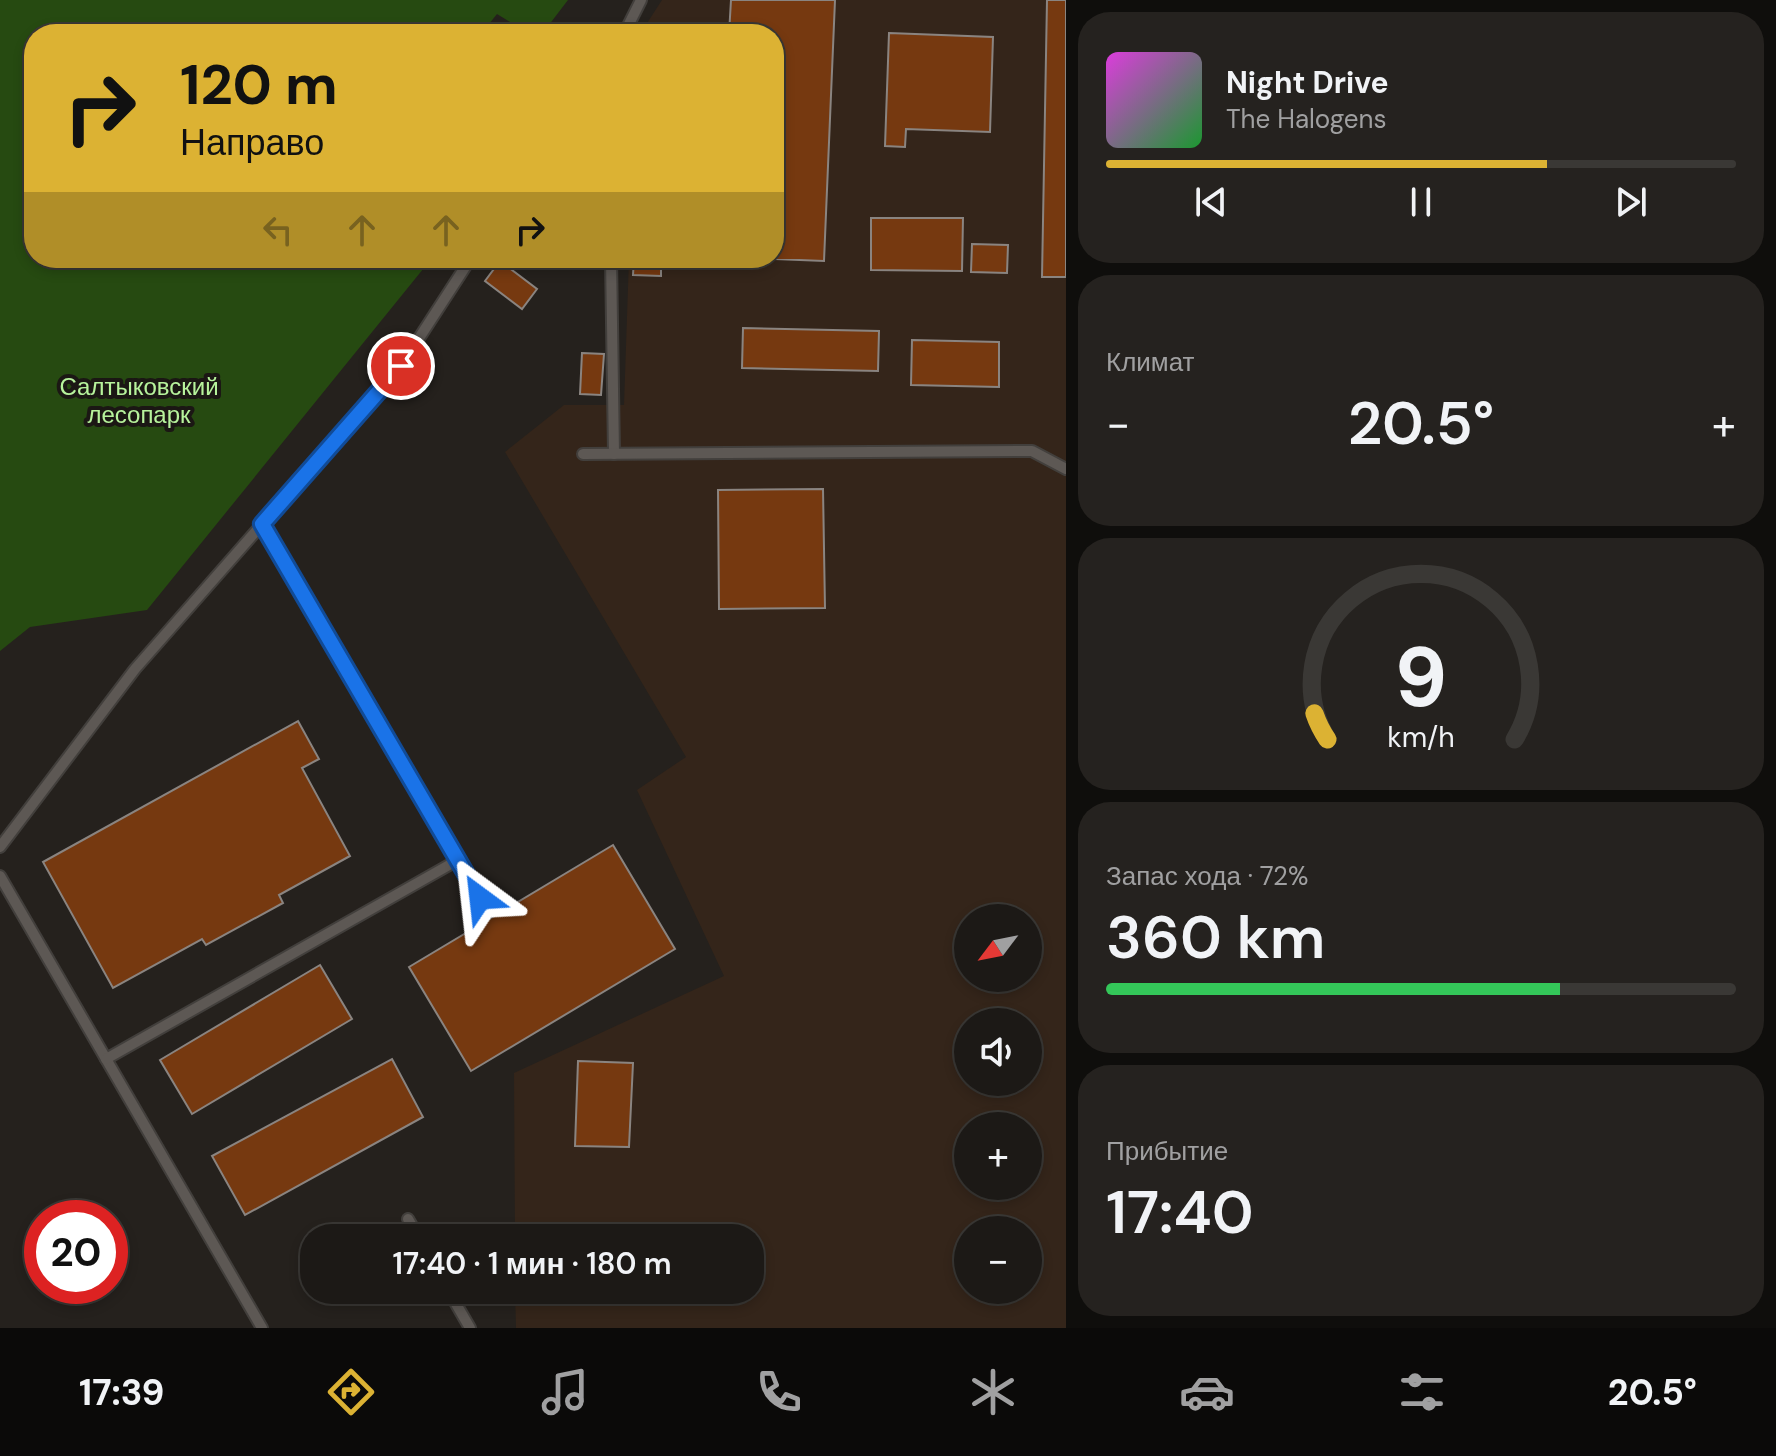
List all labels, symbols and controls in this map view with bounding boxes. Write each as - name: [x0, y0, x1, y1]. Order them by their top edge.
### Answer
- text: 120 m: [180, 48, 338, 121]
- icon: right: [48, 56, 152, 160]
- text: Night Drive: [1226, 63, 1389, 102]
- text: The Halogens: [1226, 102, 1386, 136]
- text: Направо: [180, 119, 324, 166]
- icon: previous: [1189, 180, 1233, 224]
- icon: pause: [1399, 180, 1443, 224]
- icon: next: [1609, 180, 1653, 224]
- icon: left: [256, 208, 300, 252]
- icon: ahead: [340, 208, 384, 252]
- icon: ahead: [424, 208, 468, 252]
- icon: right: [508, 208, 552, 252]
- pin: [367, 332, 435, 400]
- icon: arrive: [379, 344, 423, 388]
- text: Климат: [1106, 345, 1195, 379]
- park label: Салтыковский лесопарк: [59, 371, 219, 430]
- text: 20.5°: [1348, 384, 1494, 463]
- text: −: [1106, 395, 1130, 453]
- text: +: [1712, 395, 1736, 453]
- text: 9: [1395, 623, 1447, 732]
- text: km/h: [1387, 719, 1455, 756]
- position arrow: [438, 856, 522, 940]
- text: Запас хода · 72%: [1106, 859, 1308, 893]
- text: 360 km: [1106, 898, 1325, 977]
- north arrow: [954, 904, 1042, 992]
- map controls: [954, 904, 1042, 1304]
- button: sound: [954, 1008, 1042, 1096]
- button: +: [954, 1112, 1042, 1200]
- text: Прибытие: [1106, 1134, 1228, 1168]
- text: 17:40: [1106, 1173, 1254, 1252]
- speed limit sign: 20: [24, 1200, 128, 1304]
- button: −: [954, 1216, 1042, 1304]
- text: 17:40 · 1 мин · 180 m: [393, 1244, 671, 1283]
- icon: directions: [323, 1364, 379, 1420]
- icon: music: [537, 1364, 593, 1420]
- icon: phone: [751, 1364, 807, 1420]
- icon: climate: [965, 1364, 1021, 1420]
- icon: car: [1179, 1364, 1235, 1420]
- icon: filters: [1394, 1364, 1450, 1420]
- text: 17:39: [79, 1369, 164, 1416]
- text: 20.5°: [1608, 1369, 1697, 1416]

